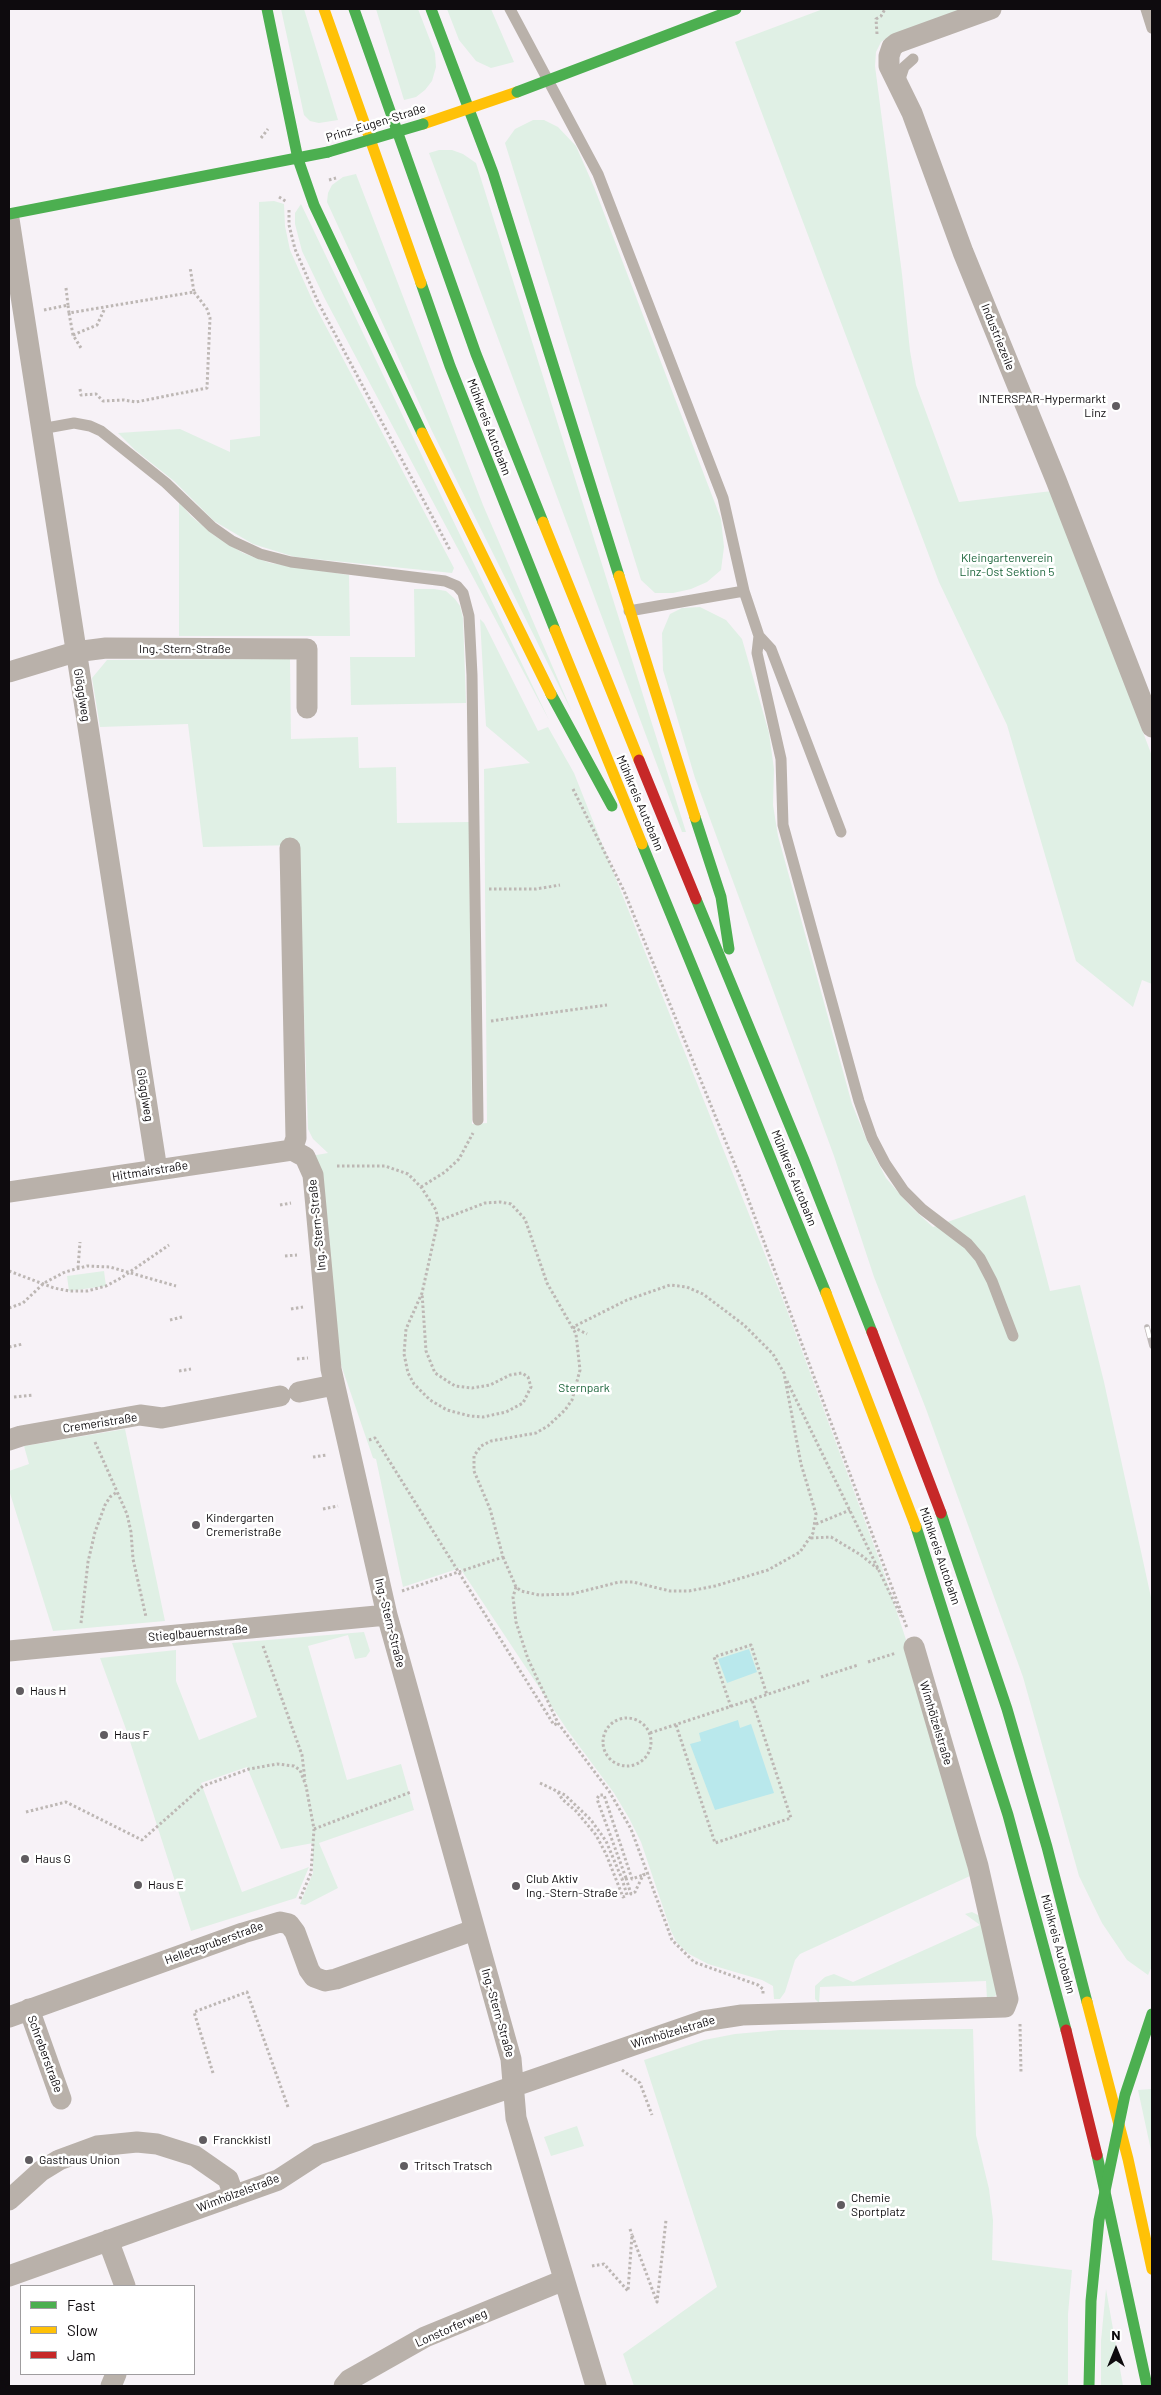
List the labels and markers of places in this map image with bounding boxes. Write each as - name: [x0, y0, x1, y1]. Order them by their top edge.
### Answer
- place label: INTERSPAR-Hypermarkt Linz: [979, 392, 1106, 420]
- marker: INTERSPAR-Hypermarkt Linz: [1110, 400, 1122, 412]
- place label: Kindergarten Cremeristraße: [206, 1511, 281, 1539]
- marker: Kindergarten Cremeristraße: [190, 1519, 202, 1531]
- place label: Haus H: [30, 1684, 66, 1698]
- marker: Haus H: [14, 1685, 26, 1697]
- place label: Haus F: [114, 1728, 149, 1742]
- marker: Haus F: [98, 1729, 110, 1741]
- place label: Haus G: [35, 1852, 71, 1866]
- marker: Haus G: [19, 1853, 31, 1865]
- place label: Club Aktiv Ing.-Stern-Straße: [526, 1872, 618, 1900]
- place label: Haus E: [148, 1878, 184, 1892]
- marker: Haus E: [132, 1879, 144, 1891]
- marker: Club Aktiv Ing.-Stern-Straße: [510, 1880, 522, 1892]
- place label: Franckkistl: [213, 2133, 271, 2147]
- marker: Franckkistl: [197, 2134, 209, 2146]
- place label: Gasthaus Union: [39, 2153, 120, 2167]
- marker: Gasthaus Union: [23, 2154, 35, 2166]
- place label: Tritsch Tratsch: [414, 2159, 492, 2173]
- marker: Tritsch Tratsch: [398, 2160, 410, 2172]
- place label: Chemie Sportplatz: [851, 2191, 905, 2219]
- marker: Chemie Sportplatz: [835, 2199, 847, 2211]

